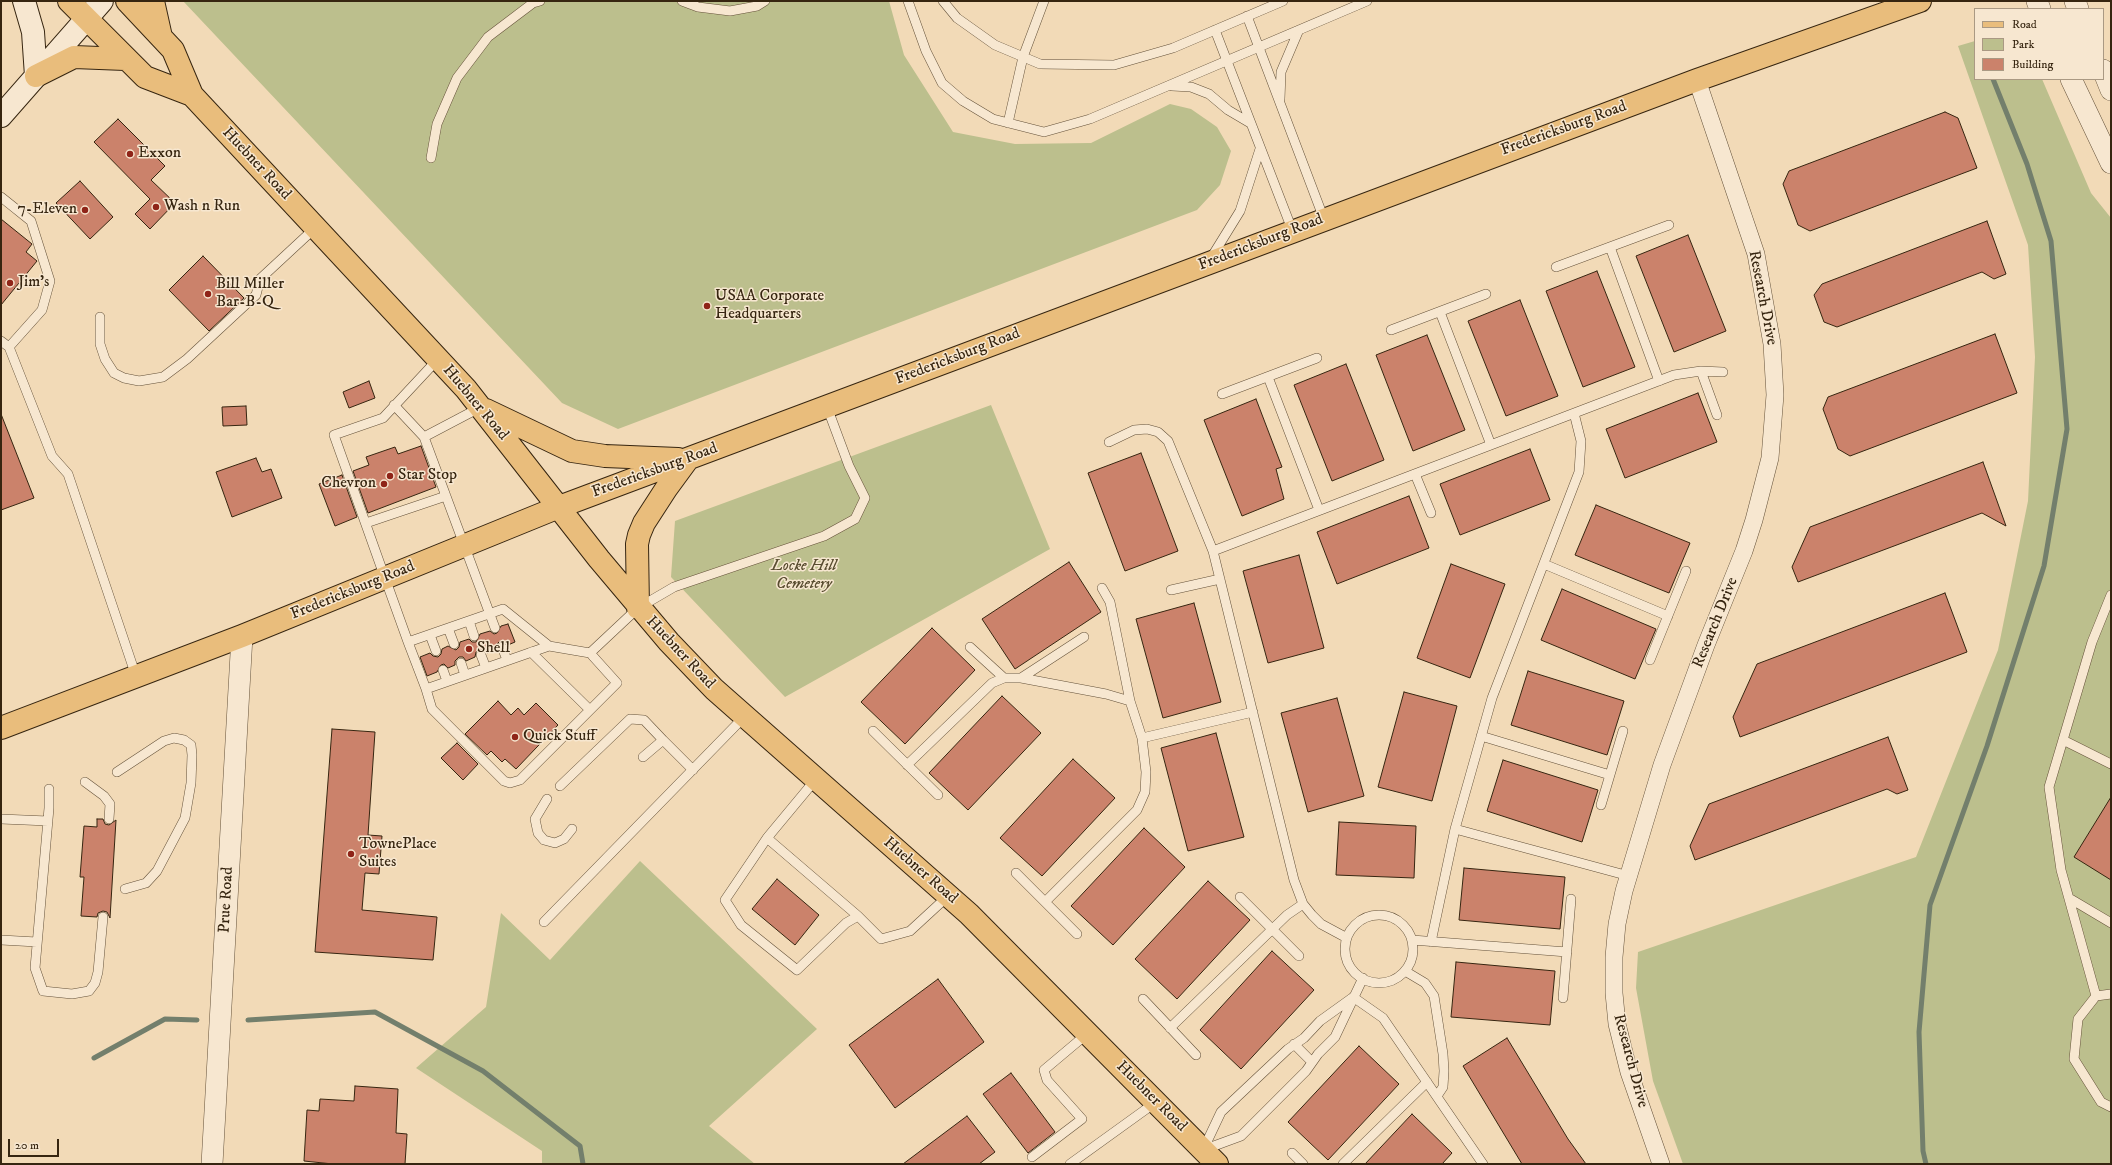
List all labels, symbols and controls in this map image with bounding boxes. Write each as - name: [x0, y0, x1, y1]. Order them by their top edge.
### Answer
- legend: [1974, 8, 2104, 80]
- text: Road: [2012, 17, 2037, 32]
- text: Park: [2012, 37, 2034, 52]
- text: Building: [2012, 57, 2053, 72]
- street label: Fredericksburg Road: [1499, 97, 1629, 161]
- street label: Huebner Road: [217, 124, 295, 204]
- place label: Exxon: [138, 144, 181, 164]
- marker: Exxon: [125, 149, 135, 159]
- place label: Wash n Run: [164, 197, 240, 217]
- place label: 7-Eleven: [17, 200, 77, 220]
- marker: Wash n Run: [151, 202, 161, 212]
- marker: 7-Eleven: [80, 205, 90, 215]
- street label: Fredericksburg Road: [1196, 210, 1326, 276]
- street label: Research Drive: [1743, 249, 1781, 347]
- place label: Jim's: [18, 273, 49, 293]
- place label: Bill Miller Bar-B-Q: [216, 275, 284, 313]
- marker: Jim's: [5, 278, 15, 288]
- place label: USAA Corporate Headquarters: [715, 287, 824, 325]
- marker: Bill Miller Bar-B-Q: [203, 289, 213, 299]
- marker: USAA Corporate Headquarters: [702, 301, 712, 311]
- street label: Fredericksburg Road: [893, 324, 1023, 390]
- street label: Huebner Road: [438, 361, 512, 445]
- street label: Fredericksburg Road: [590, 439, 720, 503]
- place label: Star Stop: [398, 466, 457, 486]
- marker: Star Stop: [385, 471, 395, 481]
- place label: Chevron: [321, 474, 376, 494]
- marker: Chevron: [379, 479, 389, 489]
- street label: Fredericksburg Road: [288, 557, 418, 625]
- park label: Locke Hill Cemetery: [771, 557, 837, 595]
- street label: Research Drive: [1689, 575, 1743, 671]
- street label: Huebner Road: [641, 613, 719, 693]
- place label: Shell: [477, 639, 510, 659]
- marker: Shell: [464, 644, 474, 654]
- place label: Quick Stuff: [523, 727, 595, 747]
- marker: Quick Stuff: [510, 732, 520, 742]
- street label: Huebner Road: [879, 833, 961, 909]
- place label: TownePlace Suites: [359, 835, 437, 873]
- marker: TownePlace Suites: [346, 849, 356, 859]
- street label: Prue Road: [216, 866, 238, 934]
- street label: Research Drive: [1608, 1012, 1652, 1110]
- street label: Huebner Road: [1112, 1058, 1190, 1136]
- scale bar: [10, 1131, 61, 1157]
- text: 20 m: [15, 1138, 39, 1153]

